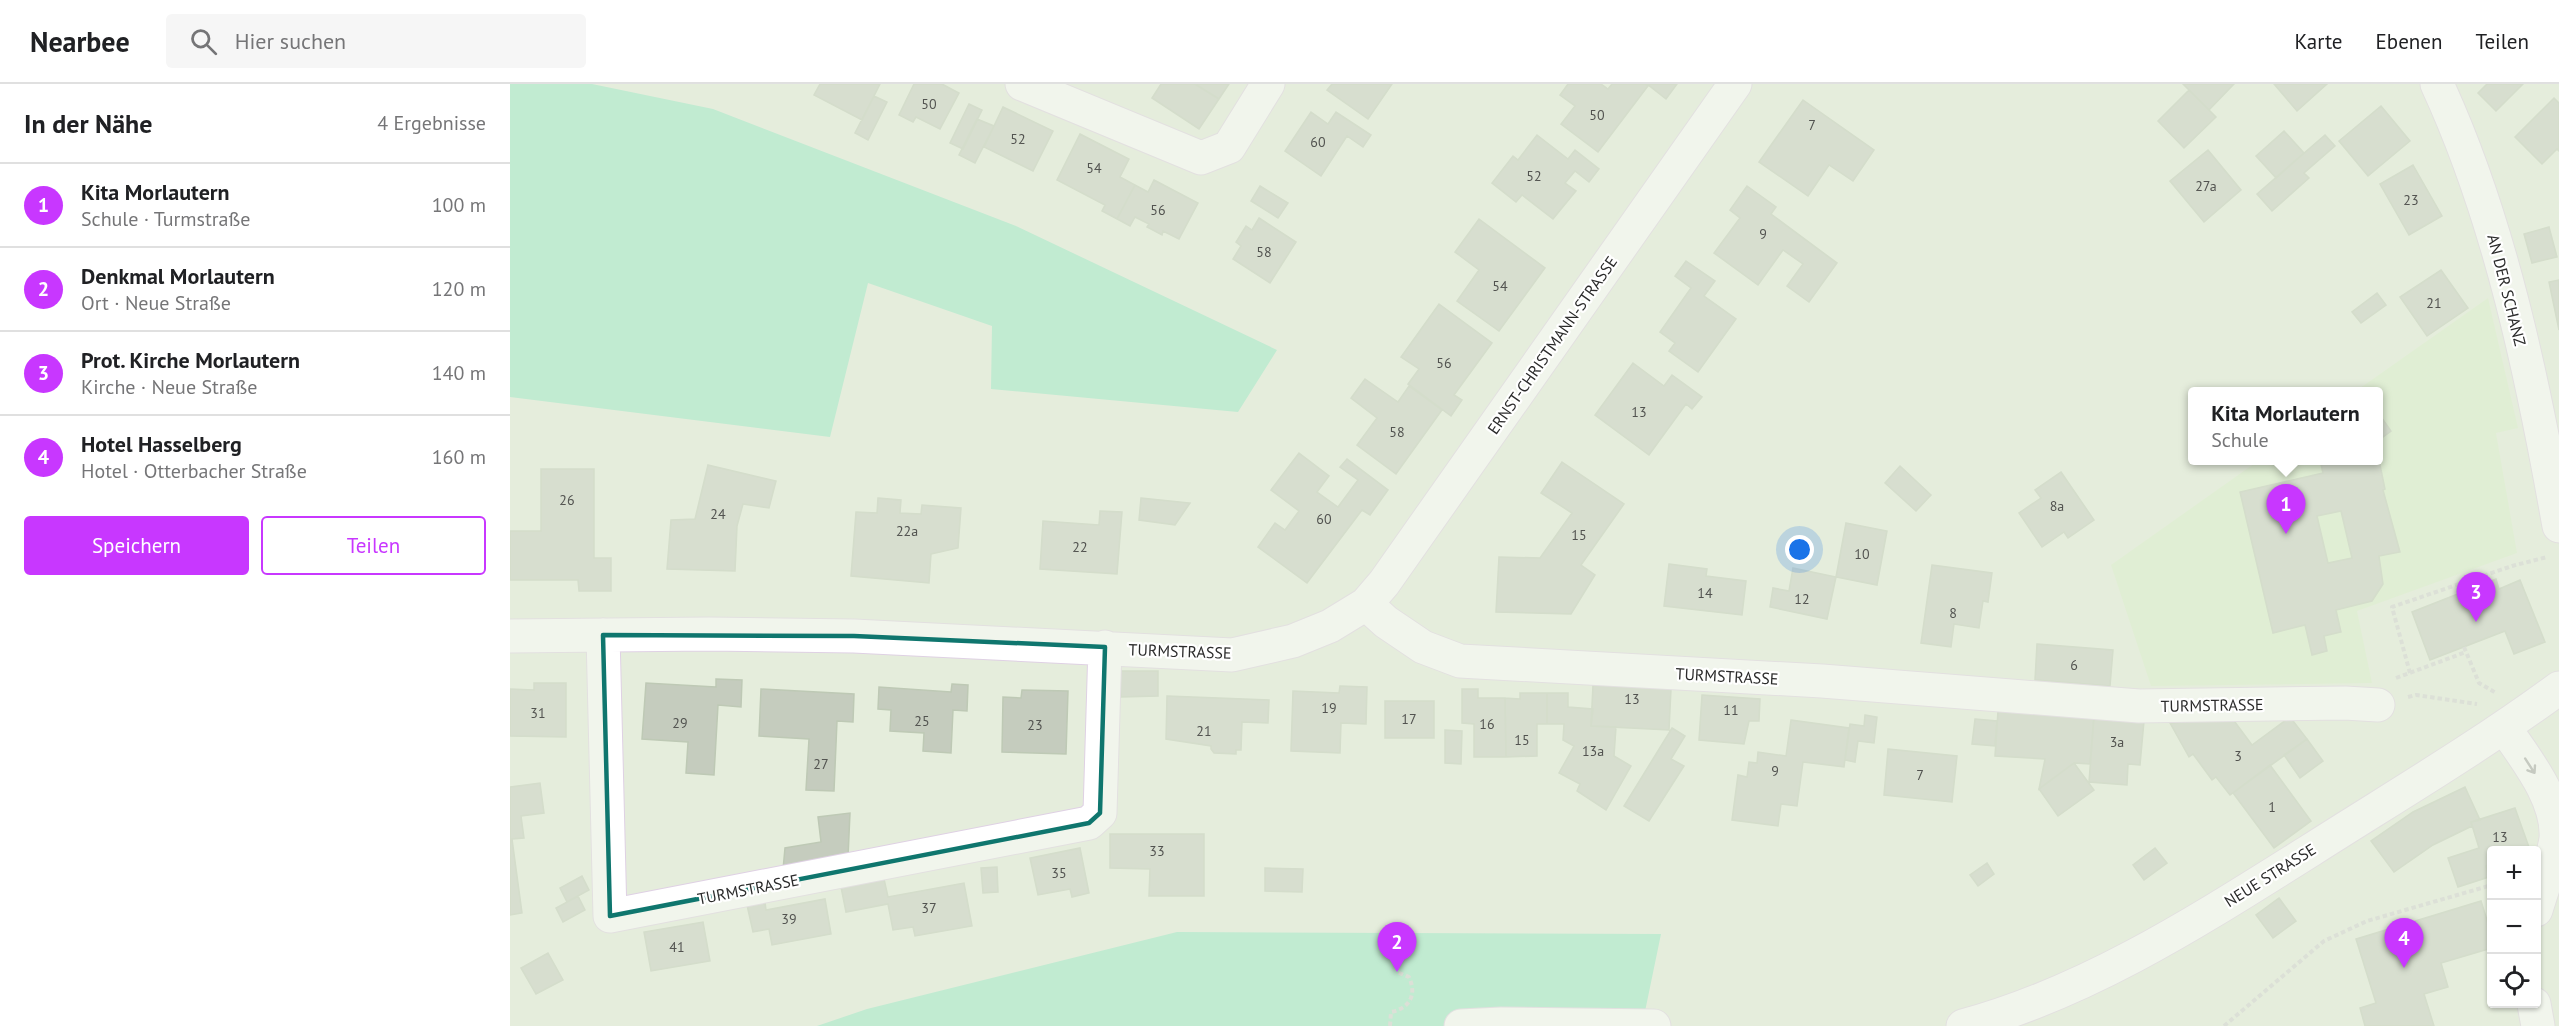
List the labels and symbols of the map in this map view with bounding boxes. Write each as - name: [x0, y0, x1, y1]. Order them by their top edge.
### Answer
- house number: 50: [921, 95, 937, 113]
- house number: 50: [1589, 106, 1605, 124]
- house number: 7: [1808, 116, 1816, 134]
- house number: 52: [1010, 130, 1026, 148]
- house number: 60: [1310, 133, 1326, 151]
- house number: 54: [1086, 159, 1102, 177]
- house number: 52: [1526, 167, 1542, 185]
- house number: 27a: [2195, 177, 2217, 195]
- house number: 23: [2403, 191, 2419, 209]
- house number: 56: [1150, 201, 1166, 219]
- house number: 9: [1759, 225, 1767, 243]
- street label: AN DER SCHANZ: [2483, 232, 2531, 348]
- house number: 58: [1256, 243, 1272, 261]
- street label: ERNST-CHRISTMANN-STRASSE: [1483, 252, 1621, 438]
- house number: 54: [1492, 277, 1508, 295]
- house number: 21: [2426, 294, 2442, 312]
- house number: 56: [1436, 354, 1452, 372]
- house number: 13: [1631, 403, 1647, 421]
- house number: 58: [1389, 423, 1405, 441]
- pin: 1: [2266, 484, 2306, 534]
- house number: 26: [559, 491, 575, 509]
- house number: 8a: [2050, 497, 2064, 515]
- house number: 24: [710, 505, 726, 523]
- house number: 60: [1316, 510, 1332, 528]
- house number: 22a: [896, 522, 918, 540]
- house number: 15: [1571, 526, 1587, 544]
- your location: [1785, 535, 1814, 564]
- house number: 22: [1072, 538, 1088, 556]
- house number: 10: [1854, 545, 1870, 563]
- pin: 3: [2456, 572, 2496, 622]
- house number: 14: [1697, 584, 1713, 602]
- house number: 12: [1794, 590, 1810, 608]
- house number: 8: [1949, 604, 1957, 622]
- street label: TURMSTRASSE: [1128, 639, 1232, 663]
- house number: 6: [2070, 656, 2078, 674]
- street label: TURMSTRASSE: [1675, 663, 1779, 689]
- house number: 13: [1624, 690, 1640, 708]
- street label: TURMSTRASSE: [2160, 694, 2264, 716]
- house number: 19: [1321, 699, 1337, 717]
- house number: 11: [1723, 701, 1739, 719]
- house number: 31: [530, 704, 546, 722]
- house number: 17: [1401, 710, 1417, 728]
- house number: 25: [914, 712, 930, 730]
- house number: 29: [672, 714, 688, 732]
- house number: 16: [1479, 715, 1495, 733]
- house number: 23: [1027, 716, 1043, 734]
- house number: 21: [1196, 722, 1212, 740]
- house number: 15: [1514, 731, 1530, 749]
- house number: 3a: [2110, 733, 2124, 751]
- house number: 13a: [1582, 742, 1604, 760]
- house number: 3: [2234, 747, 2242, 765]
- house number: 27: [813, 755, 829, 773]
- one-way arrow: [2524, 757, 2536, 774]
- house number: 9: [1771, 762, 1779, 780]
- house number: 7: [1916, 766, 1924, 784]
- house number: 1: [2268, 798, 2276, 816]
- house number: 13: [2492, 828, 2508, 846]
- street label: NEUE STRASSE: [2221, 839, 2319, 911]
- house number: 33: [1149, 842, 1165, 860]
- house number: 35: [1051, 864, 1067, 882]
- street label: TURMSTRASSE: [696, 869, 800, 909]
- house number: 37: [921, 899, 937, 917]
- house number: 39: [781, 910, 797, 928]
- pin: 4: [2384, 918, 2424, 968]
- pin: 2: [1378, 922, 1416, 972]
- house number: 41: [669, 938, 685, 956]

